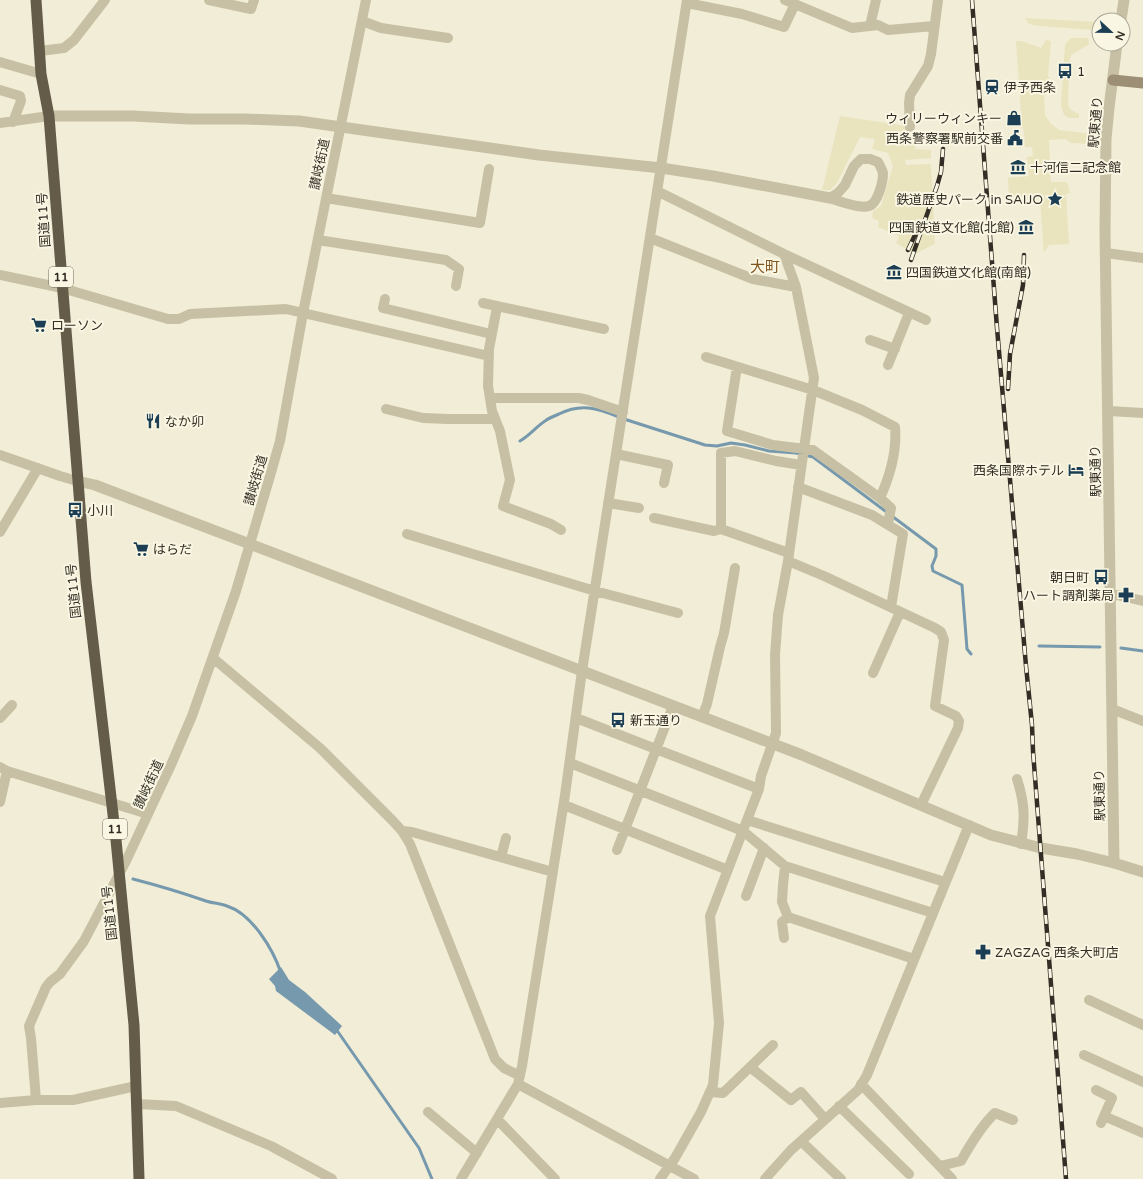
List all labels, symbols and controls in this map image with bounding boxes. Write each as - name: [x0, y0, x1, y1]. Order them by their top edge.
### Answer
- north arrow: [1091, 12, 1131, 52]
- text: N: [1112, 29, 1127, 42]
- bus stop icon: 1: [1056, 62, 1074, 80]
- place label: 1: [1077, 64, 1085, 80]
- station icon: 伊予西条: [983, 78, 1001, 96]
- place label: 伊予西条: [1004, 80, 1056, 96]
- street label: 駅東通り: [1086, 95, 1106, 149]
- shop icon: ウィリーウィンキー: [1005, 109, 1023, 127]
- place label: ウィリーウィンキー: [885, 111, 1002, 127]
- public building icon: 西条警察署駅前交番: [1006, 129, 1024, 147]
- place label: 西条警察署駅前交番: [886, 131, 1003, 147]
- street label: 讃岐街道: [307, 137, 333, 191]
- museum icon: 十河信二記念館: [1009, 158, 1027, 176]
- place label: 十河信二記念館: [1030, 160, 1121, 176]
- place icon: 鉄道歴史パーク in SAIJO: [1046, 190, 1064, 208]
- street label: 国道11号: [34, 192, 54, 248]
- place label: 鉄道歴史パーク in SAIJO: [896, 192, 1043, 208]
- museum icon: 四国鉄道文化館(北館): [1017, 218, 1035, 236]
- place label: 四国鉄道文化館(北館): [889, 220, 1014, 236]
- district label: 大町: [750, 258, 780, 276]
- museum icon: 四国鉄道文化館(南館): [885, 263, 903, 281]
- place label: 四国鉄道文化館(南館): [906, 265, 1031, 281]
- road number: 11: [49, 267, 73, 287]
- supermarket icon: ローソン: [30, 316, 48, 334]
- place label: ローソン: [51, 318, 103, 334]
- restaurant icon: なか卯: [144, 412, 162, 430]
- place label: なか卯: [165, 414, 204, 430]
- street label: 駅東通り: [1088, 445, 1104, 497]
- street label: 讃岐街道: [241, 453, 271, 507]
- hotel icon: 西条国際ホテル: [1067, 461, 1085, 479]
- place label: 西条国際ホテル: [973, 463, 1064, 479]
- bus stop icon: 小川: [66, 501, 84, 519]
- place label: 小川: [87, 503, 113, 519]
- supermarket icon: はらだ: [132, 540, 150, 558]
- place label: はらだ: [153, 542, 192, 558]
- street label: 国道11号: [63, 563, 85, 619]
- bus stop icon: 朝日町: [1092, 568, 1110, 586]
- place label: 朝日町: [1050, 570, 1089, 586]
- pharmacy icon: ハート調剤薬局: [1117, 586, 1135, 604]
- place label: ハート調剤薬局: [1023, 588, 1114, 604]
- bus stop icon: 新玉通り: [609, 711, 627, 729]
- place label: 新玉通り: [630, 713, 682, 729]
- street label: 讃岐街道: [131, 757, 167, 811]
- street label: 駅東通り: [1092, 769, 1108, 821]
- road number: 11: [103, 819, 127, 839]
- street label: 国道11号: [99, 885, 121, 941]
- pharmacy icon: ZAGZAG 西条大町店: [974, 943, 992, 961]
- place label: ZAGZAG 西条大町店: [995, 945, 1119, 961]

